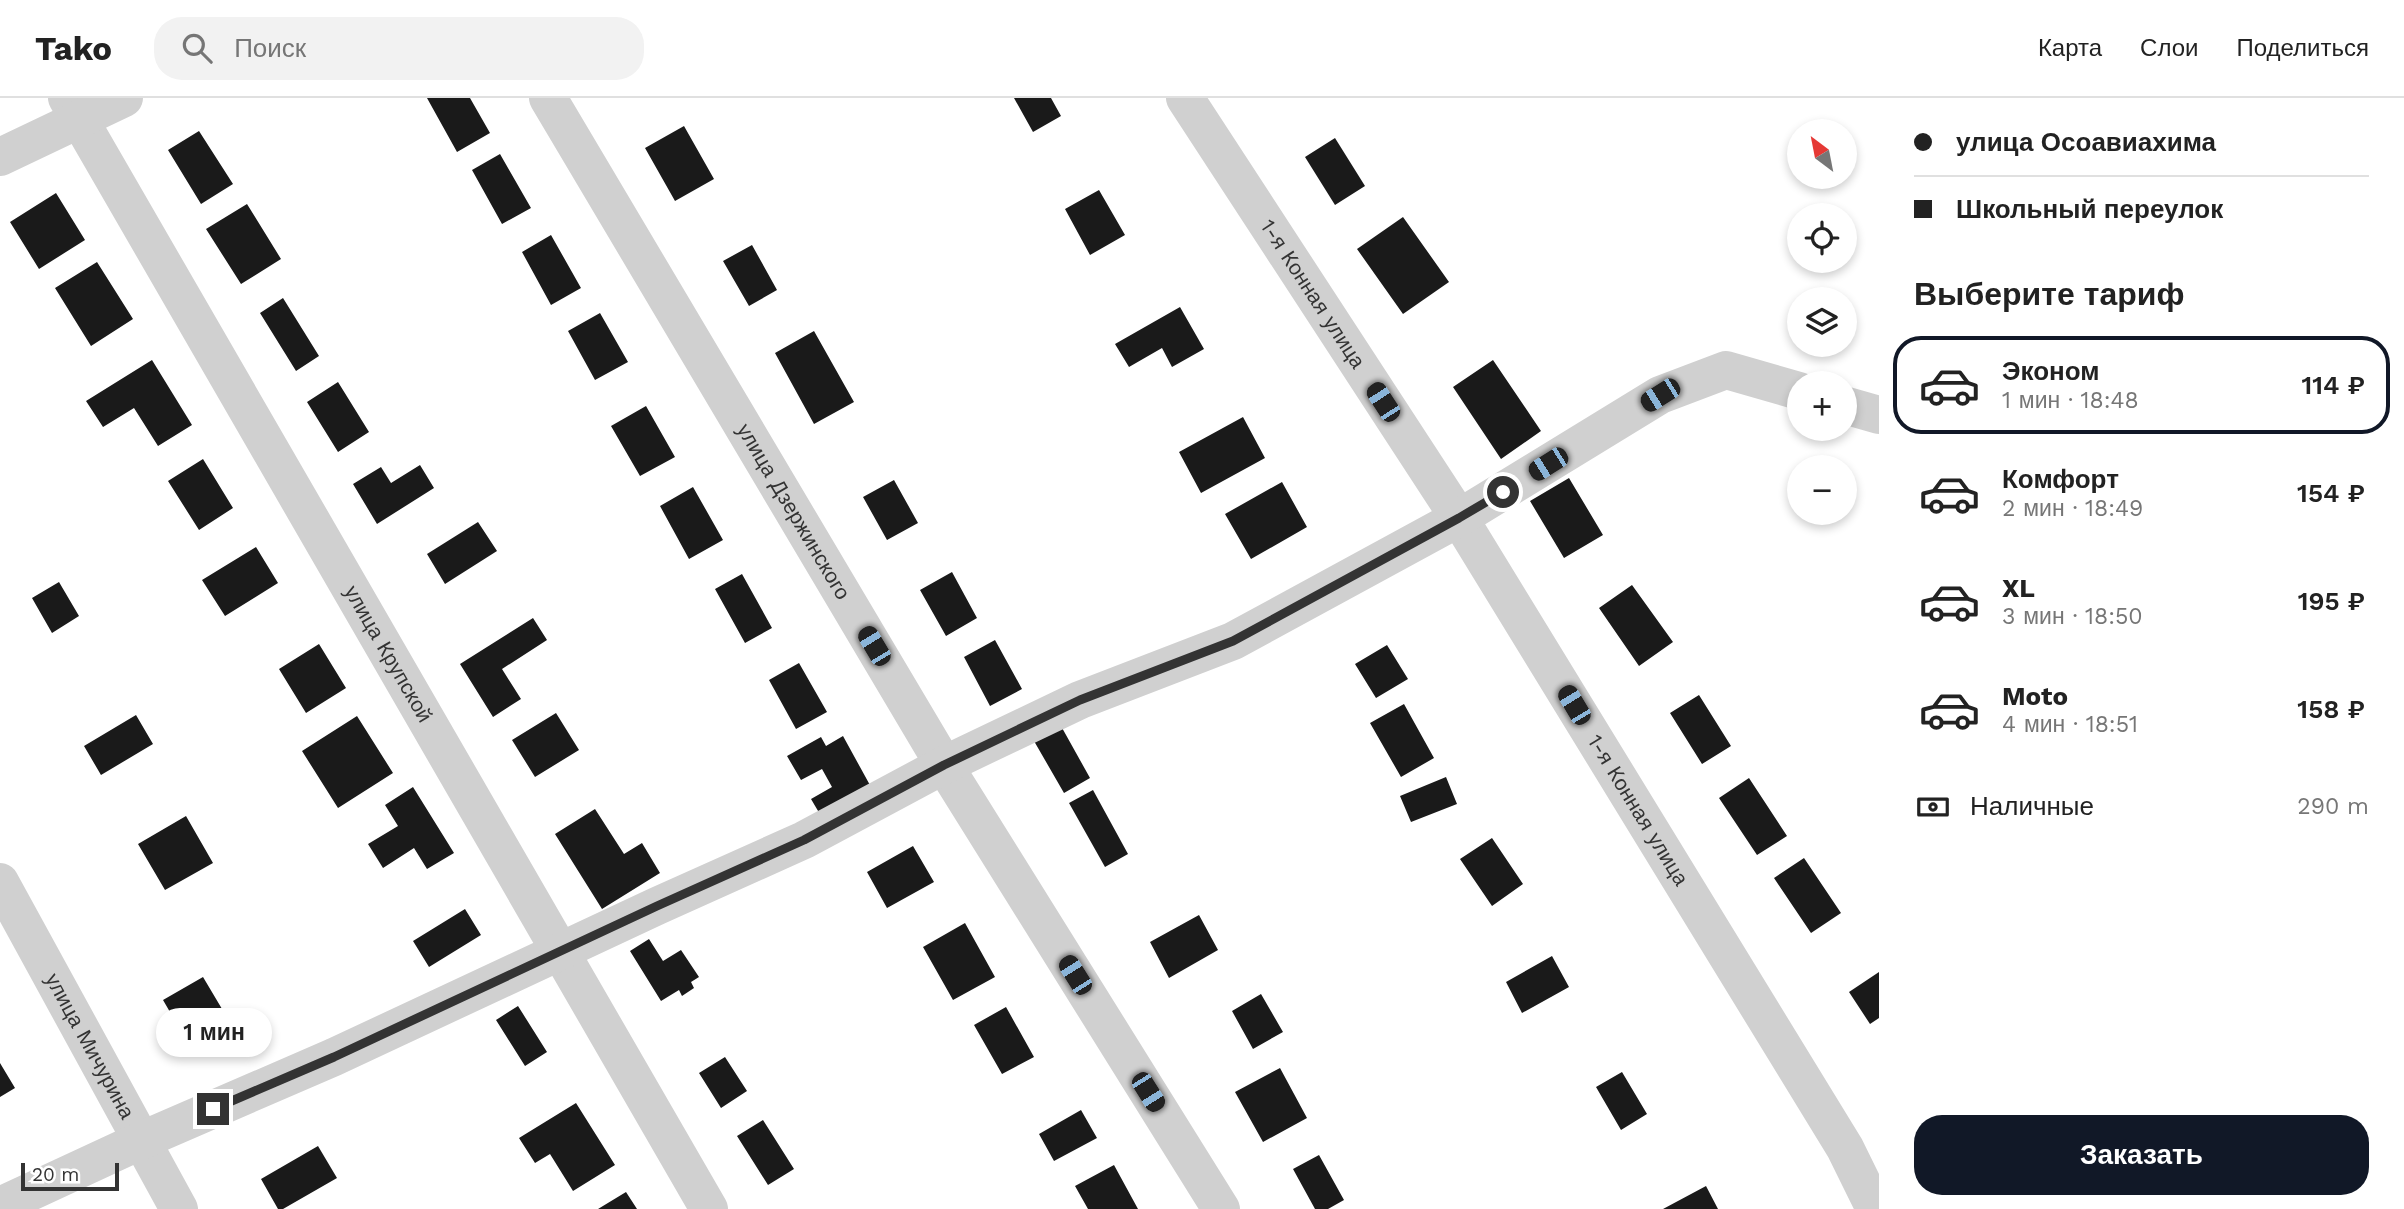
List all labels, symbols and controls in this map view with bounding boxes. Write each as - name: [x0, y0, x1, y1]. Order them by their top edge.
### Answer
- search box: [154, 17, 644, 80]
- text: Tako: [35, 29, 112, 68]
- icon: search: [178, 29, 216, 67]
- text: Поиск: [234, 33, 306, 63]
- text: Карта: [2038, 34, 2102, 62]
- text: Слои: [2140, 34, 2198, 62]
- text: Поделиться: [2236, 34, 2369, 62]
- north arrow: [1787, 119, 1857, 189]
- map controls: [1787, 119, 1857, 525]
- text: улица Осоавиахима: [1956, 127, 2216, 157]
- text: Школьный переулок: [1956, 194, 2223, 224]
- button: locate: [1787, 203, 1857, 273]
- street label: 1-я Конная улица: [1256, 215, 1371, 373]
- text: Выберите тариф: [1914, 275, 2185, 313]
- button: layers: [1787, 287, 1857, 357]
- icon: car: [1918, 354, 1981, 417]
- text: Эконом: [2002, 356, 2100, 386]
- text: 114 ₽: [2301, 370, 2365, 400]
- button: +: [1787, 371, 1857, 441]
- car: [1637, 375, 1684, 415]
- car: [1363, 379, 1404, 425]
- text: 1 мин · 18:48: [2002, 387, 2139, 414]
- street label: улица Дзержинского: [732, 419, 856, 604]
- car: [1525, 444, 1572, 484]
- button: −: [1787, 455, 1857, 525]
- icon: car: [1918, 462, 1981, 525]
- text: Комфорт: [2002, 464, 2119, 494]
- route start: [1487, 476, 1519, 508]
- text: 154 ₽: [2297, 478, 2365, 508]
- text: 2 мин · 18:49: [2002, 495, 2143, 522]
- icon: car: [1918, 570, 1981, 633]
- text: XL: [2002, 573, 2035, 603]
- street label: улица Крупской: [339, 581, 438, 726]
- text: 195 ₽: [2298, 586, 2365, 616]
- text: 3 мин · 18:50: [2002, 603, 2143, 630]
- car: [855, 623, 894, 669]
- icon: car: [1918, 678, 1981, 741]
- text: Moto: [2002, 681, 2068, 711]
- car: [1555, 682, 1594, 728]
- text: 158 ₽: [2297, 694, 2365, 724]
- text: 4 мин · 18:51: [2002, 711, 2138, 738]
- street label: 1-я Конная улица: [1583, 730, 1694, 890]
- icon: cash: [1914, 788, 1952, 826]
- text: Наличные: [1970, 791, 2094, 821]
- text: 290 m: [2297, 793, 2369, 820]
- car: [1055, 952, 1096, 998]
- street label: улица Мичурина: [40, 969, 140, 1123]
- callout: 1 мин: [155, 1007, 271, 1056]
- text: 1 мин: [183, 1019, 245, 1046]
- car: [1128, 1069, 1169, 1115]
- route end: [197, 1093, 229, 1125]
- button: Заказать: [1914, 1115, 2369, 1195]
- scale bar: [21, 1160, 119, 1192]
- text: 20 m: [32, 1163, 79, 1186]

